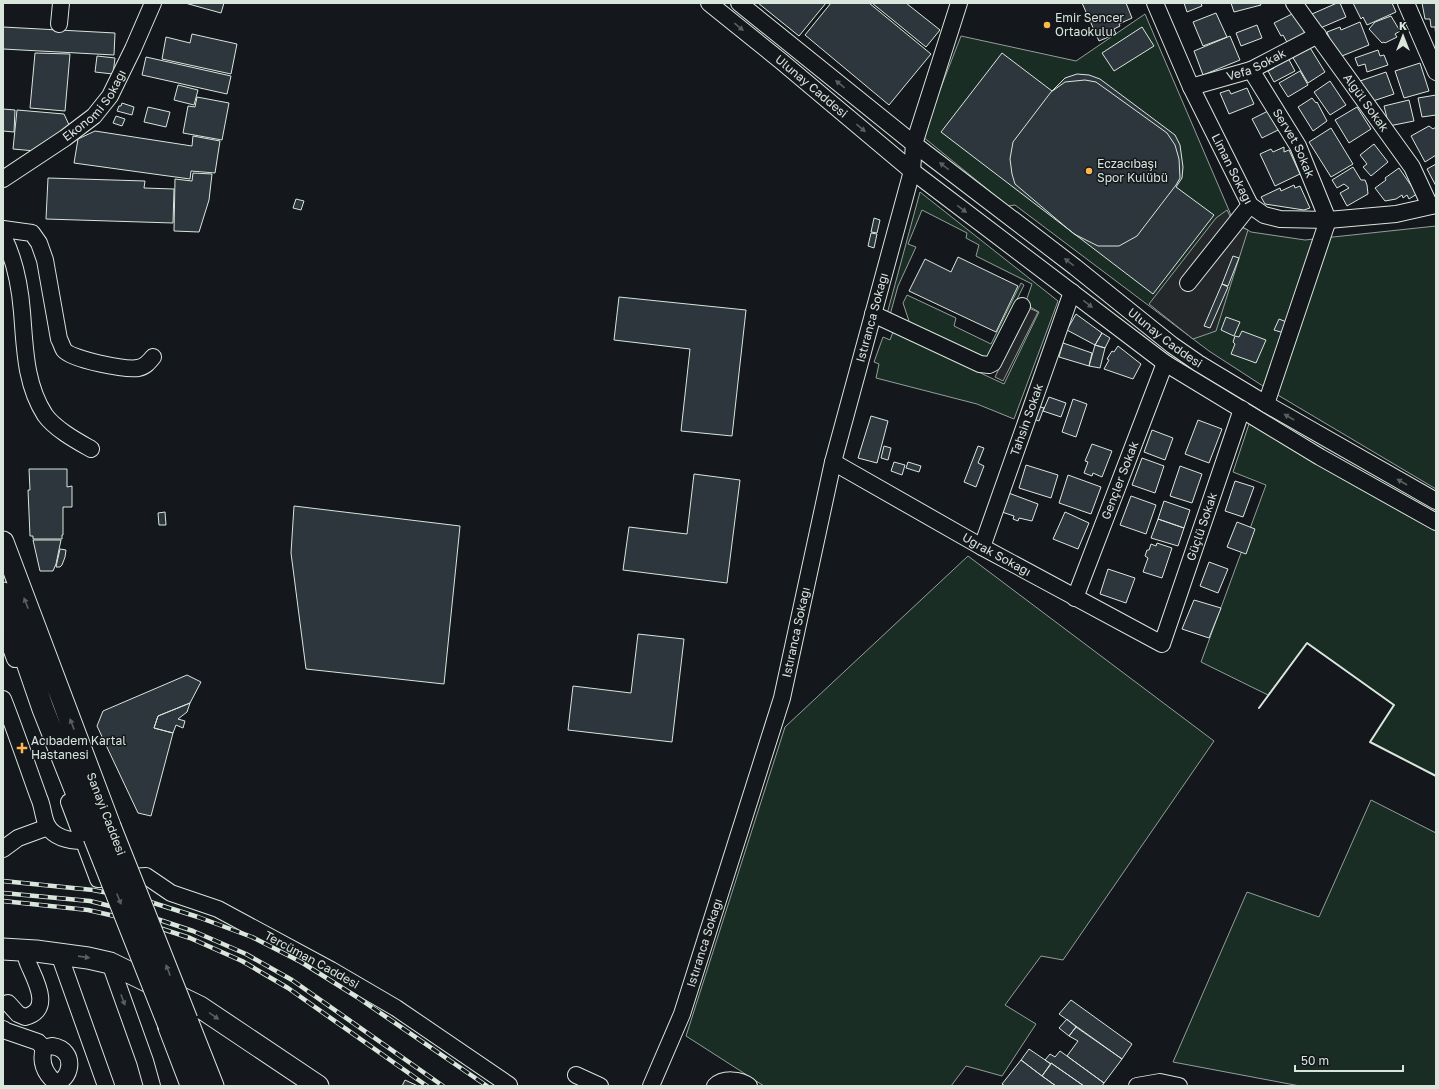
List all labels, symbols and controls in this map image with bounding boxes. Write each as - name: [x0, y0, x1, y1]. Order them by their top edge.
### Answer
- place label: Emir Sencer Ortaokulu: [1055, 10, 1124, 39]
- north arrow: [1383, 16, 1423, 56]
- text: K: [1399, 19, 1407, 32]
- marker: Emir Sencer Ortaokulu: [1042, 20, 1052, 30]
- one-way arrow: [734, 23, 744, 32]
- street label: Vefa Sokak: [1225, 45, 1288, 84]
- street label: Ulunay Caddesi: [772, 51, 851, 121]
- street label: Ekonomi Sokağı: [59, 67, 129, 144]
- street label: Algül Sokak: [1340, 70, 1392, 135]
- one-way arrow: [834, 80, 845, 88]
- street label: Servet Sokak: [1270, 106, 1318, 180]
- one-way arrow: [855, 124, 866, 133]
- street label: Liman Sokağı: [1209, 131, 1256, 206]
- place label: Eczacıbaşı Spor Kulübü: [1097, 156, 1168, 185]
- one-way arrow: [938, 162, 949, 171]
- marker: Eczacıbaşı Spor Kulübü: [1084, 166, 1094, 176]
- one-way arrow: [957, 205, 968, 213]
- one-way arrow: [1063, 258, 1074, 267]
- street label: Istıranca Sokağı: [852, 271, 891, 364]
- one-way arrow: [1083, 300, 1094, 309]
- street label: Ulunay Caddesi: [1125, 304, 1205, 371]
- street label: Tahsin Sokak: [1007, 381, 1046, 458]
- one-way arrow: [1283, 414, 1295, 421]
- street label: Gençler Sokak: [1098, 439, 1142, 522]
- one-way arrow: [1396, 478, 1408, 485]
- street label: Güçlü Sokak: [1183, 490, 1220, 563]
- street label: Uğrak Sokağı: [960, 529, 1034, 579]
- street label: Istıranca Sokağı: [779, 586, 813, 679]
- one-way arrow: [22, 596, 28, 608]
- one-way arrow: [68, 718, 74, 730]
- place label: Acıbadem Kartal Hastanesi: [31, 733, 126, 762]
- marker: Acıbadem Kartal Hastanesi: [16, 742, 28, 754]
- street label: Sanayi Caddesi: [84, 770, 129, 857]
- one-way arrow: [116, 894, 122, 906]
- street label: Istıranca Sokağı: [683, 896, 725, 989]
- street label: Tercüman Caddesi: [262, 928, 362, 992]
- one-way arrow: [77, 954, 90, 960]
- one-way arrow: [165, 964, 171, 976]
- one-way arrow: [120, 994, 126, 1006]
- one-way arrow: [209, 1012, 219, 1020]
- scale bar: [1295, 1047, 1403, 1073]
- text: 50 m: [1301, 1053, 1329, 1068]

